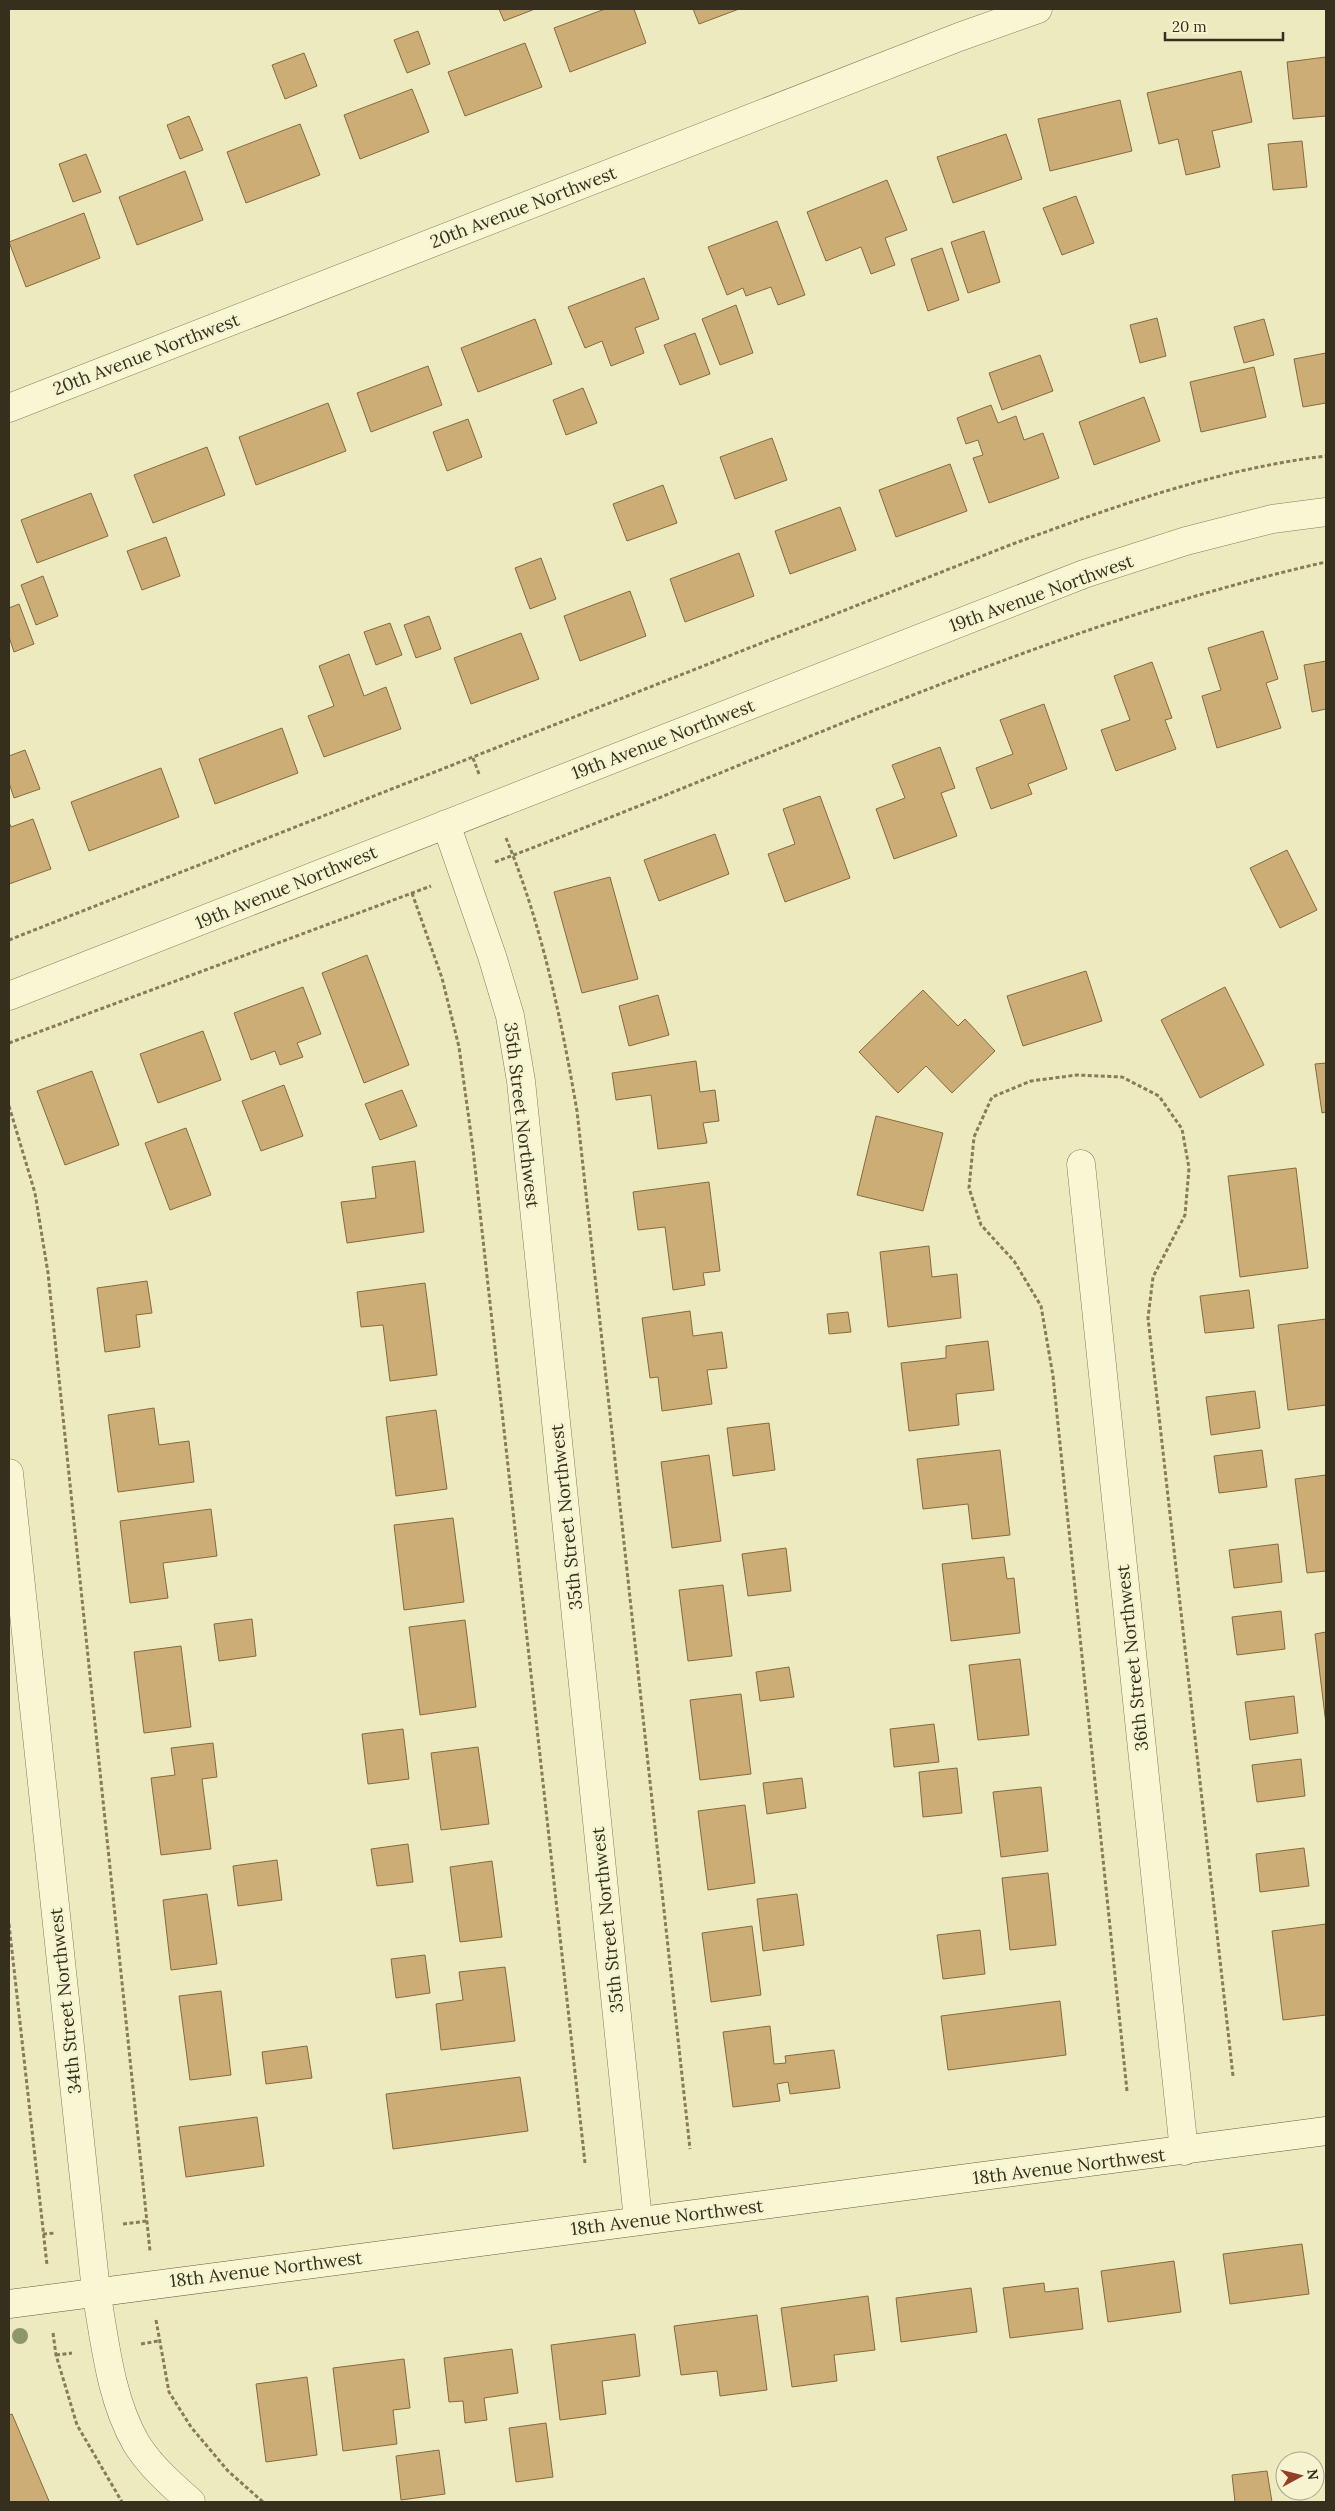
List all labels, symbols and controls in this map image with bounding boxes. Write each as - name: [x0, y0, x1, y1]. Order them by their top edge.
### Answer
- scale bar: [1165, 10, 1282, 42]
- text: 20 m: [1172, 17, 1207, 36]
- street label: 20th Avenue Northwest: [426, 161, 620, 253]
- street label: 20th Avenue Northwest: [49, 308, 243, 400]
- street label: 19th Avenue Northwest: [946, 549, 1136, 637]
- street label: 19th Avenue Northwest: [568, 693, 758, 785]
- street label: 19th Avenue Northwest: [192, 840, 380, 934]
- street label: 35th Street Northwest: [499, 1021, 545, 1209]
- street label: 35th Street Northwest: [545, 1423, 587, 1611]
- street label: 36th Street Northwest: [1111, 1563, 1153, 1752]
- street label: 35th Street Northwest: [586, 1826, 628, 2014]
- street label: 34th Street Northwest: [44, 1907, 86, 2095]
- street label: 18th Avenue Northwest: [971, 2143, 1167, 2189]
- street label: 18th Avenue Northwest: [569, 2194, 765, 2240]
- street label: 18th Avenue Northwest: [168, 2246, 364, 2292]
- north arrow: [1275, 2451, 1325, 2501]
- text: N: [1303, 2468, 1323, 2481]

